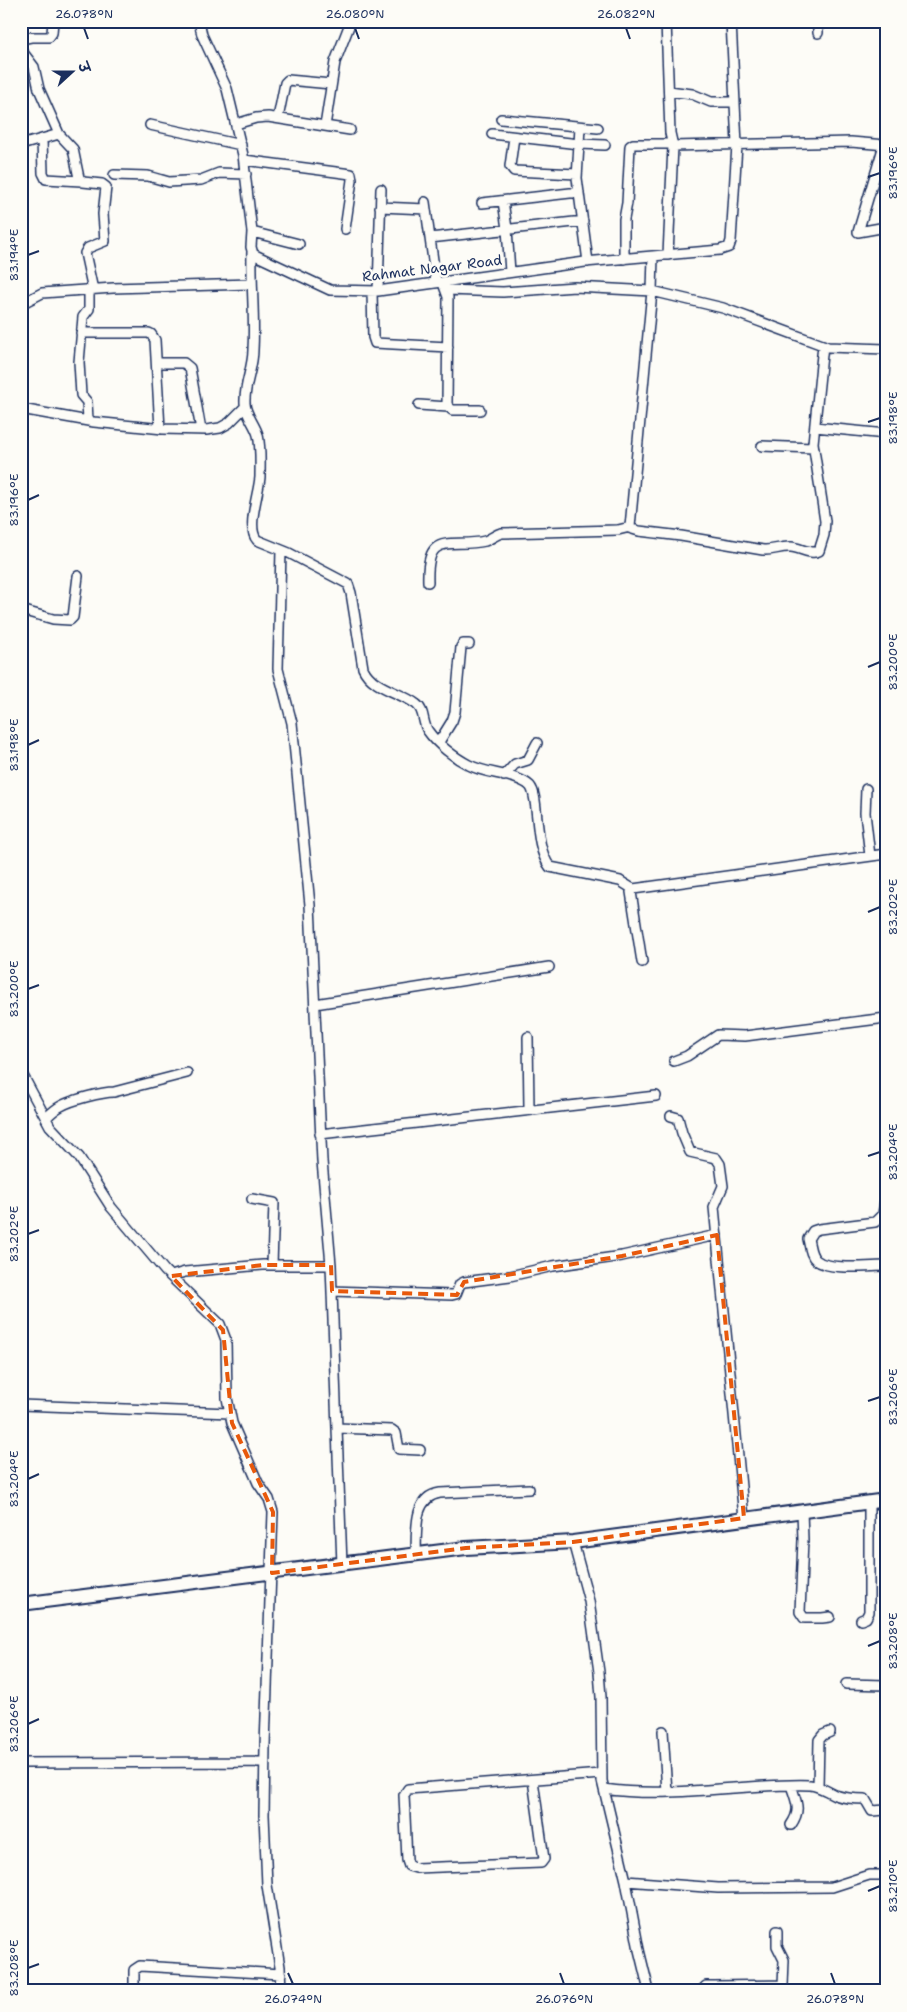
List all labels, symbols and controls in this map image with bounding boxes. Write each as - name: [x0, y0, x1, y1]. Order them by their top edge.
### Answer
- text: 26.078°N: [55, 6, 113, 22]
- text: 26.080°N: [326, 6, 384, 22]
- text: 26.082°N: [597, 6, 655, 22]
- north arrow: [48, 48, 98, 98]
- text: उ: [73, 58, 95, 76]
- text: 83.196°E: [885, 147, 901, 199]
- text: 83.194°E: [6, 229, 22, 281]
- street label: Rahmat Nagar Road: [361, 250, 503, 286]
- text: 83.198°E: [885, 392, 901, 444]
- text: 83.196°E: [6, 474, 22, 526]
- text: 83.200°E: [885, 633, 901, 691]
- text: 83.198°E: [6, 719, 22, 771]
- text: 83.202°E: [885, 879, 901, 935]
- text: 83.200°E: [6, 960, 22, 1018]
- text: 83.204°E: [885, 1124, 901, 1180]
- text: 83.202°E: [6, 1206, 22, 1262]
- text: 83.206°E: [885, 1369, 901, 1425]
- text: 83.204°E: [6, 1451, 22, 1507]
- text: 83.208°E: [885, 1612, 901, 1670]
- text: 83.206°E: [6, 1696, 22, 1752]
- text: 83.210°E: [885, 1859, 901, 1913]
- text: 83.208°E: [6, 1939, 22, 1997]
- text: 26.074°N: [264, 1991, 322, 2007]
- text: 26.076°N: [535, 1991, 593, 2007]
- text: 26.078°N: [806, 1991, 864, 2007]

